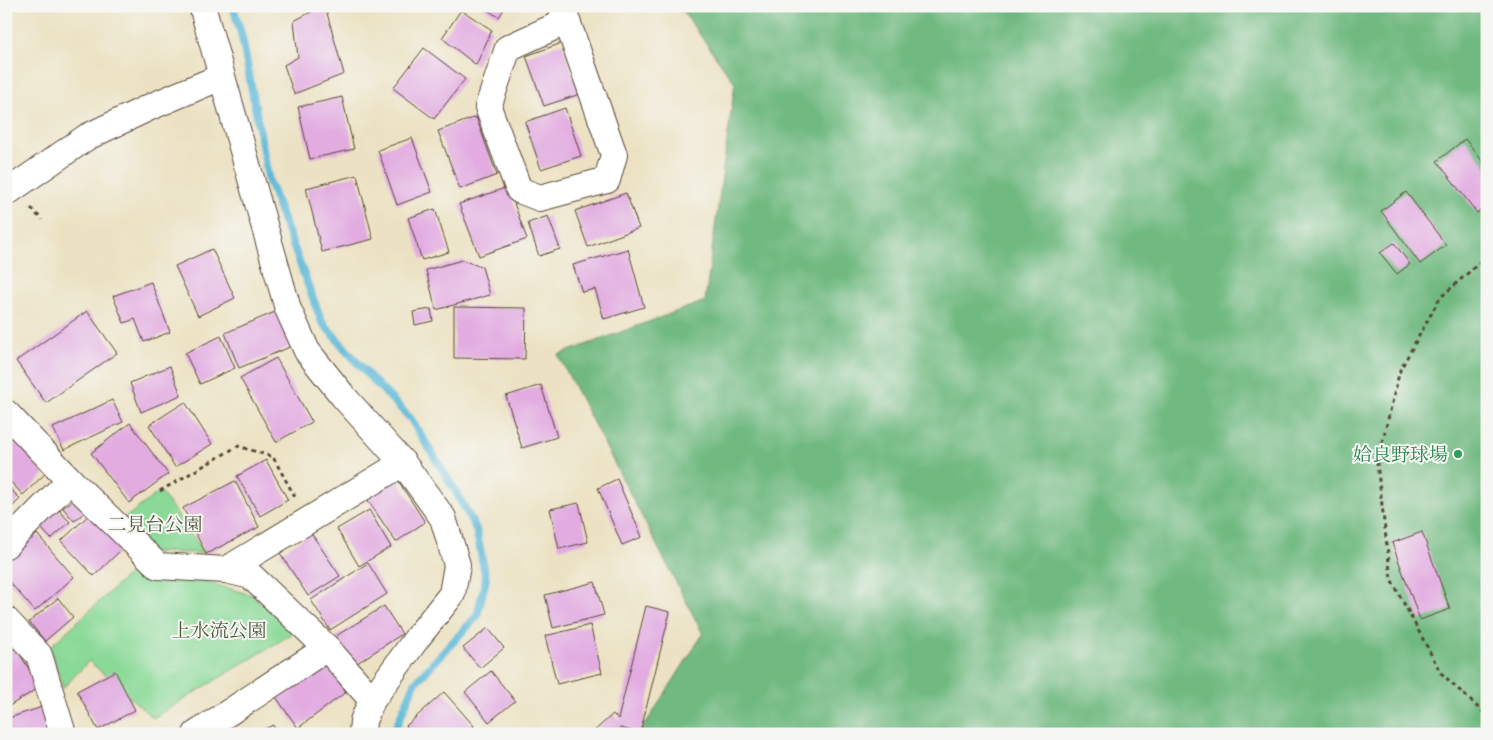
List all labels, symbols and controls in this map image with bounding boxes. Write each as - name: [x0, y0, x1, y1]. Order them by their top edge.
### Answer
- place label: 姶良野球場: [1353, 443, 1448, 470]
- marker: 姶良野球場: [1452, 448, 1464, 460]
- park label: 二見台公園: [107, 513, 203, 540]
- park label: 上水流公園: [171, 619, 267, 646]

